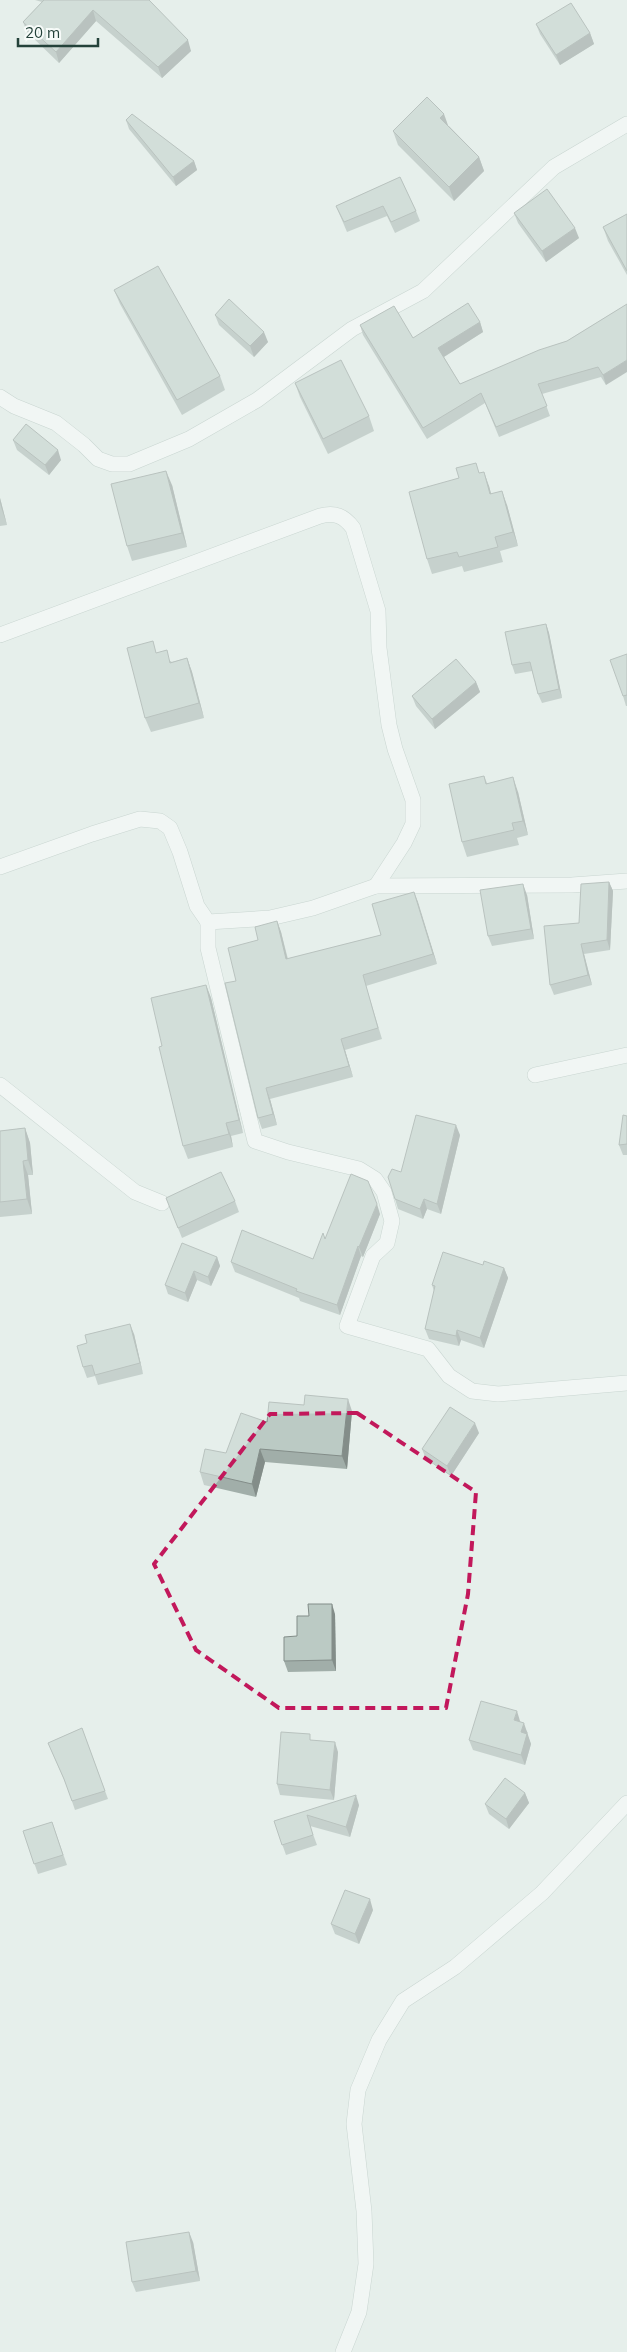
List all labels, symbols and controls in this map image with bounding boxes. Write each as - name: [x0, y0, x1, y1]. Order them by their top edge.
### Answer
- scale bar: [18, 15, 98, 47]
- text: 20 m: [25, 23, 60, 42]

